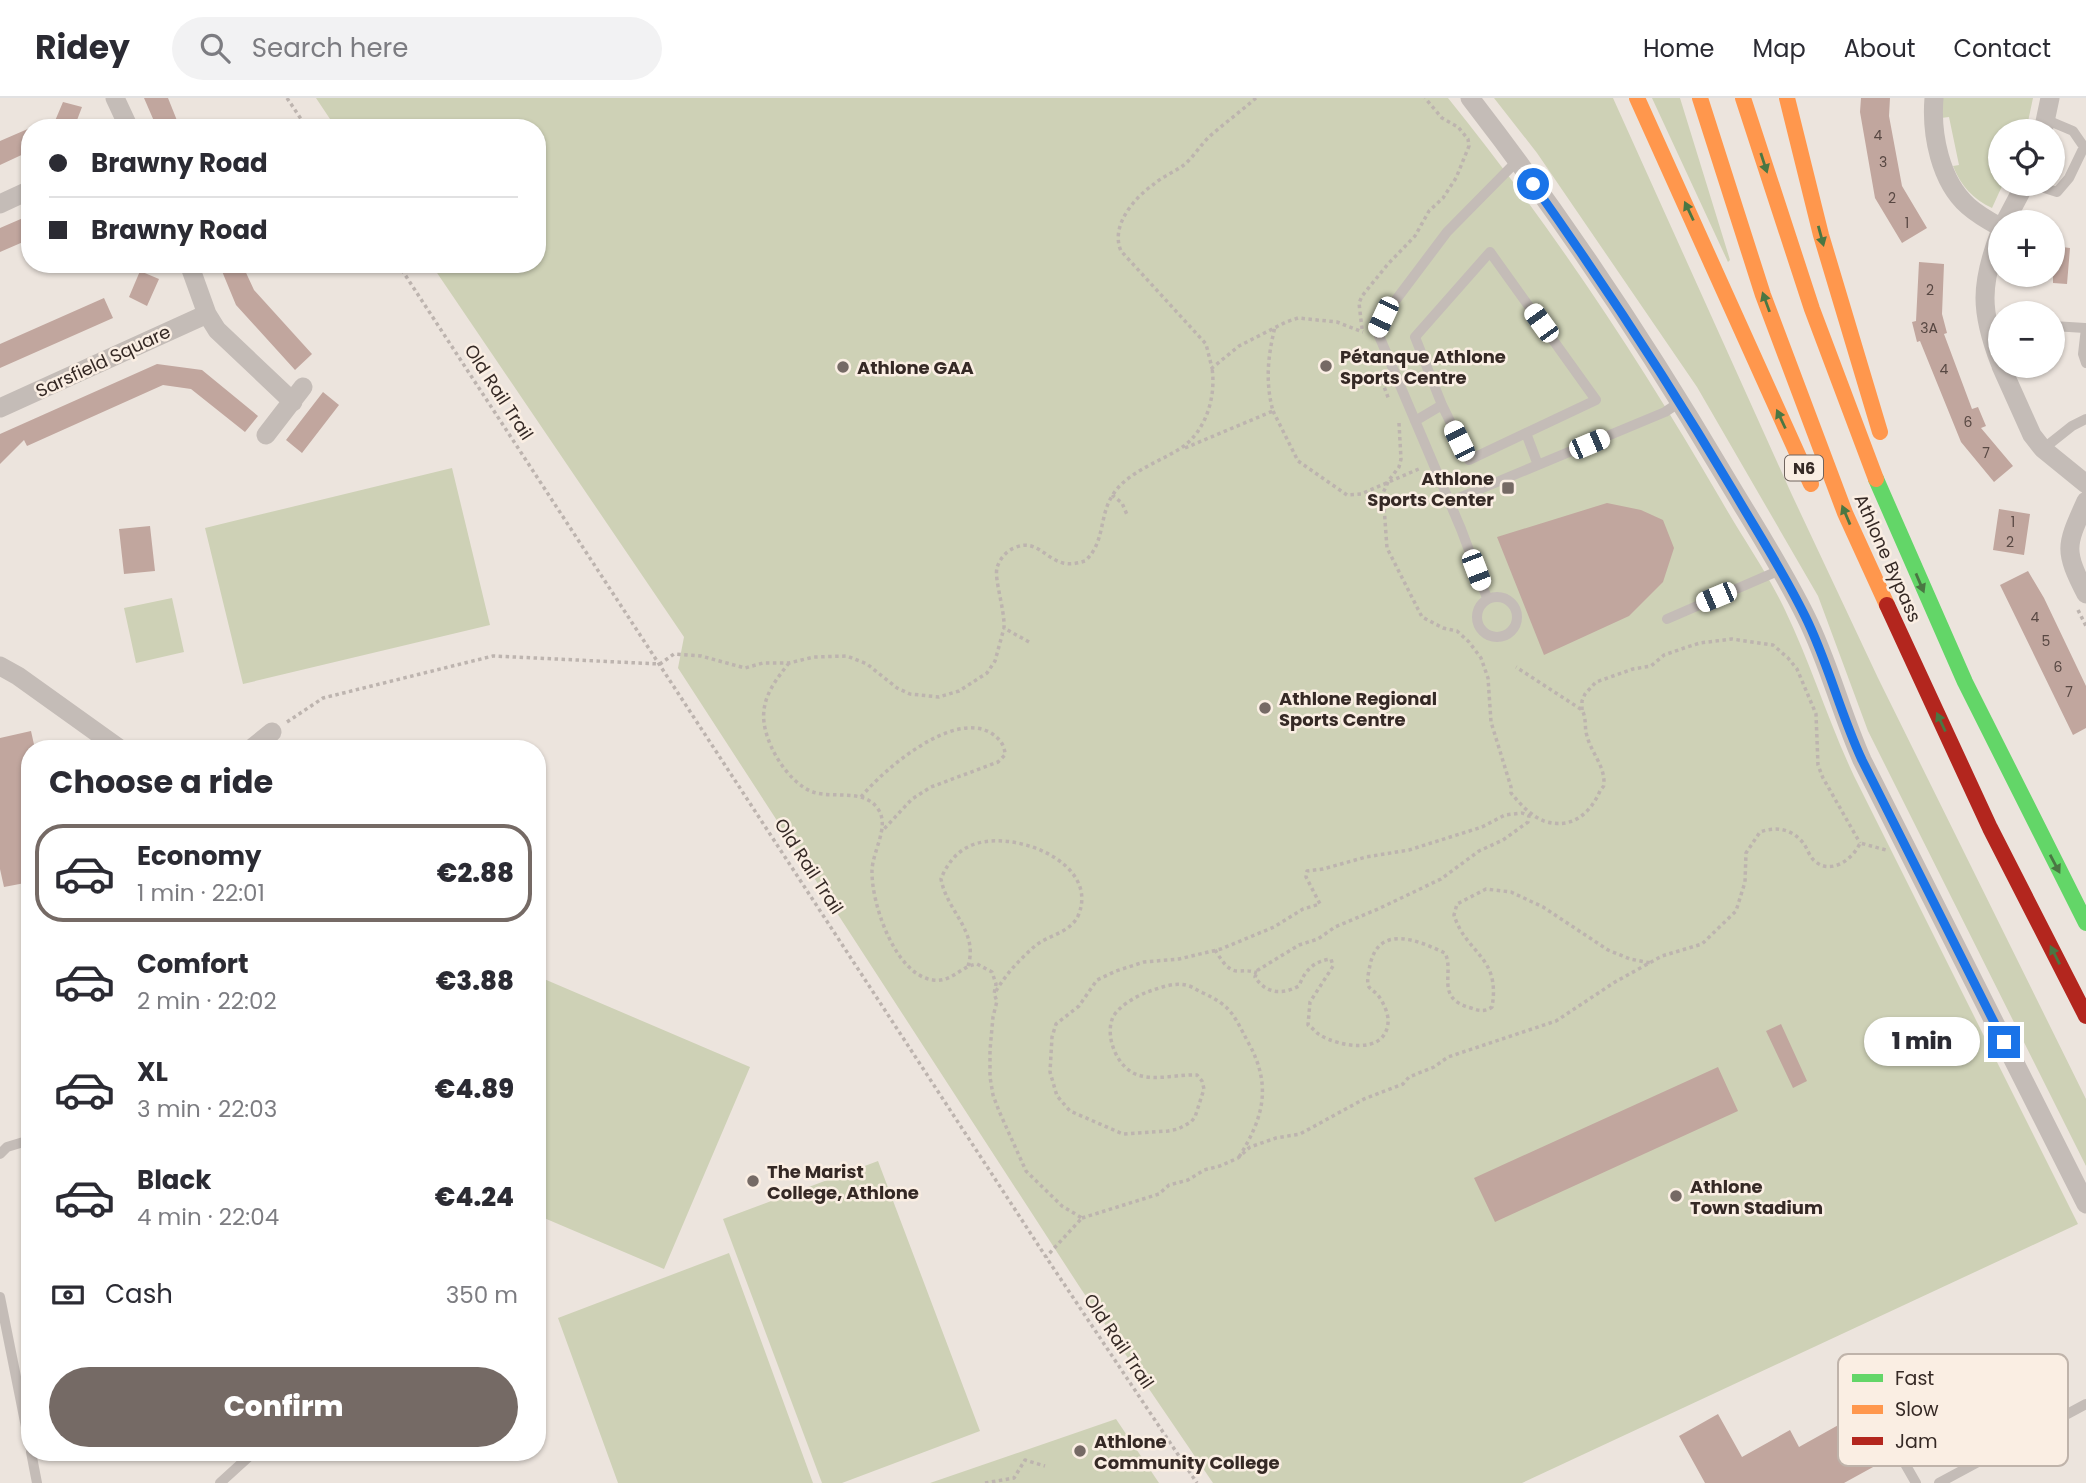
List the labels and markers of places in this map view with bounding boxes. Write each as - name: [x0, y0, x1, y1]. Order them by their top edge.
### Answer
- place label: Pétanque Athlone Sports Centre: [1340, 344, 1506, 390]
- place label: Athlone GAA: [857, 355, 974, 380]
- marker: Pétanque Athlone Sports Centre: [1318, 358, 1334, 374]
- marker: Athlone GAA: [835, 359, 851, 375]
- place label: Athlone Sports Center: [1367, 466, 1494, 512]
- marker: Athlone Sports Center: [1500, 480, 1516, 496]
- place label: Athlone Regional Sports Centre: [1279, 686, 1437, 732]
- marker: Athlone Regional Sports Centre: [1257, 700, 1273, 716]
- place label: The Marist College, Athlone: [767, 1159, 919, 1205]
- marker: The Marist College, Athlone: [745, 1173, 761, 1189]
- place label: Athlone Town Stadium: [1690, 1174, 1823, 1220]
- marker: Athlone Town Stadium: [1668, 1188, 1684, 1204]
- place label: Athlone Community College: [1094, 1429, 1280, 1475]
- marker: Athlone Community College: [1072, 1443, 1088, 1459]

